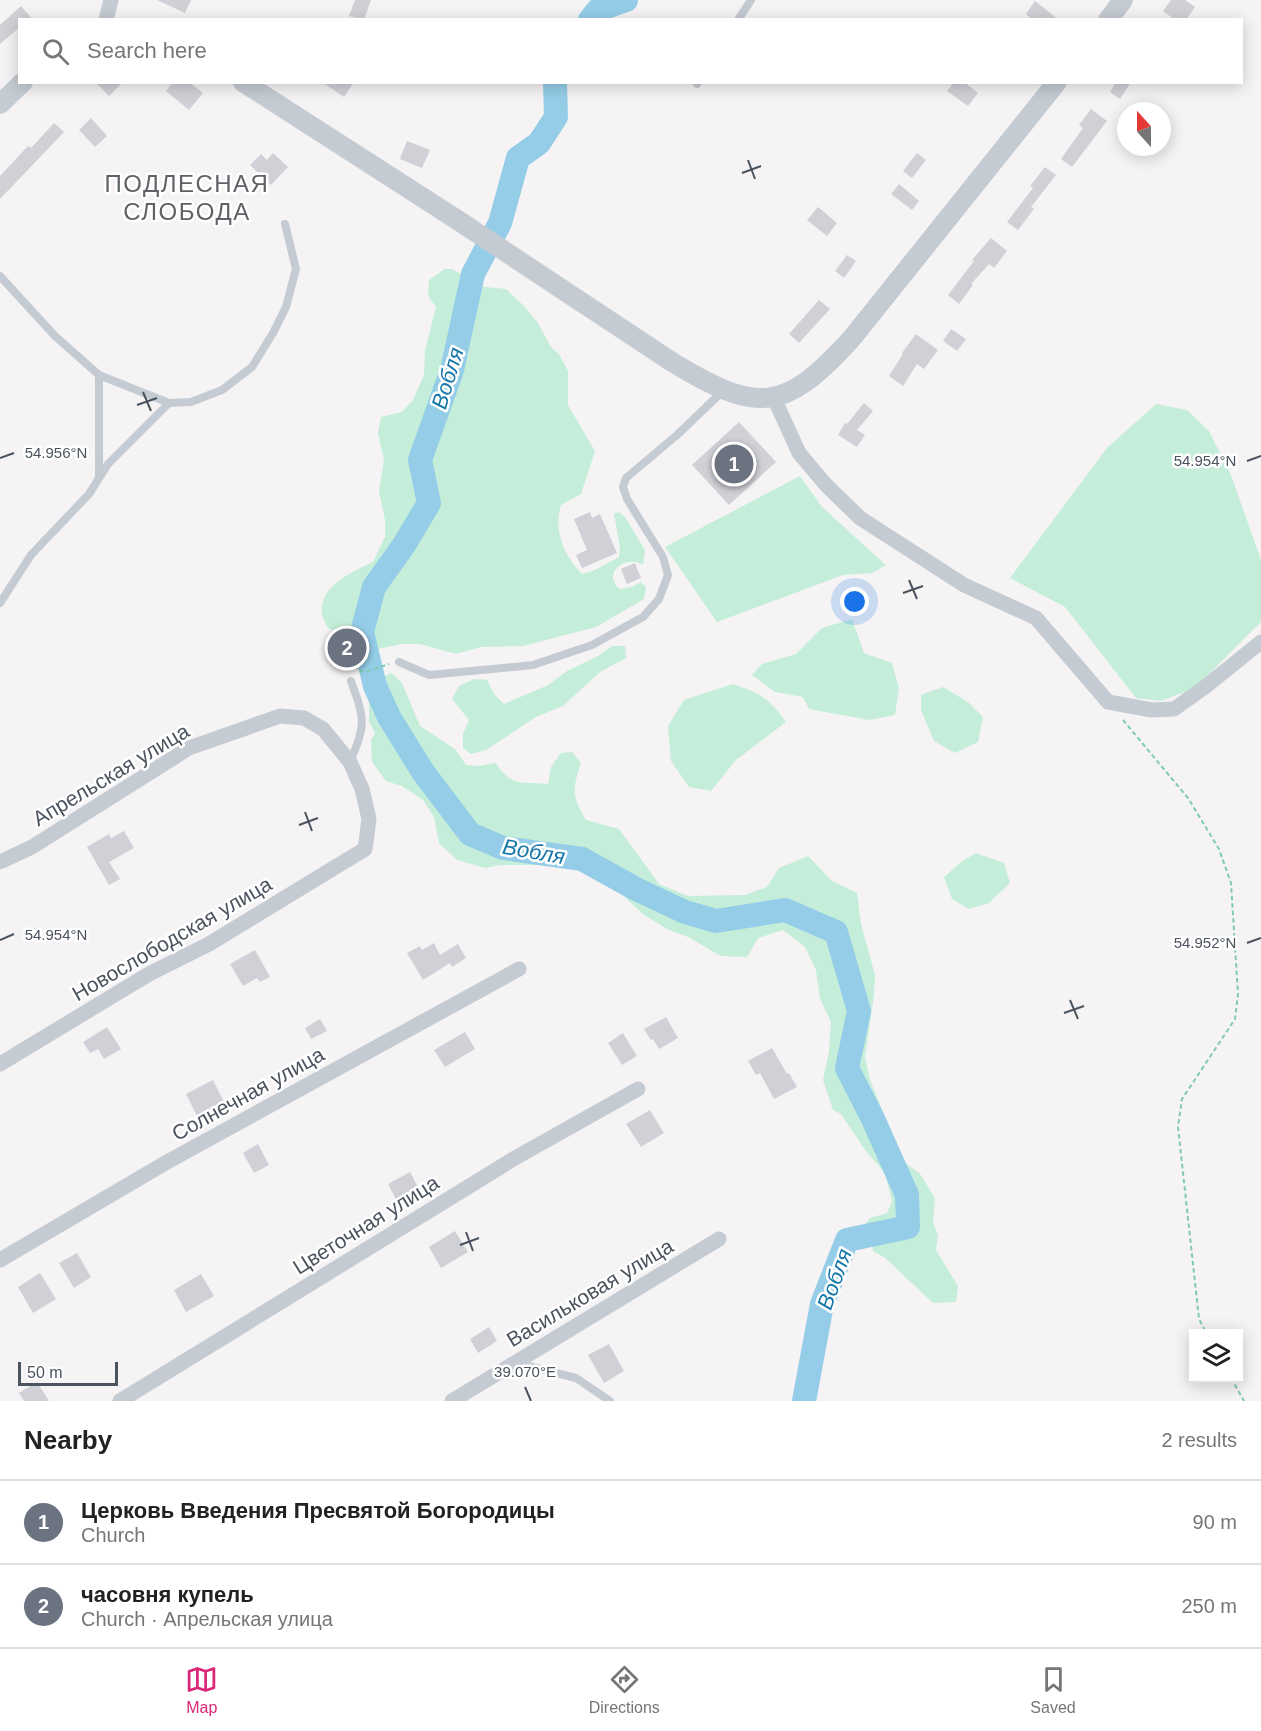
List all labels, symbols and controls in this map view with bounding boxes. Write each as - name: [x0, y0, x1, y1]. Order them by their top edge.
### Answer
- search box: [18, 18, 1243, 84]
- icon: search: [39, 35, 72, 68]
- text: Search here: [87, 38, 207, 63]
- north arrow: [1117, 102, 1171, 156]
- district label: ПОДЛЕСНАЯ СЛОБОДА: [105, 170, 269, 225]
- water label: Вобля: [426, 344, 469, 412]
- pin: 1: [714, 442, 754, 486]
- text: 54.956°N: [25, 444, 87, 461]
- text: 54.954°N: [1174, 452, 1236, 469]
- your location: [840, 587, 869, 616]
- pin: 2: [328, 626, 366, 670]
- street label: Апрельская улица: [29, 719, 193, 830]
- water label: Вобля: [501, 834, 567, 869]
- street label: Новослободская улица: [68, 872, 276, 1005]
- text: 54.954°N: [25, 926, 87, 943]
- text: 54.952°N: [1174, 934, 1236, 951]
- street label: Солнечная улица: [168, 1042, 328, 1145]
- street label: Цветочная улица: [289, 1170, 443, 1279]
- street label: Васильковая улица: [502, 1234, 677, 1351]
- water label: Вобля: [812, 1245, 857, 1313]
- map controls: [1189, 1329, 1243, 1383]
- button: layers: [1189, 1329, 1243, 1383]
- scale bar: [18, 1359, 118, 1386]
- text: 39.070°E: [494, 1363, 556, 1380]
- text: 50 m: [27, 1364, 63, 1381]
- text: Nearby: [24, 1425, 112, 1455]
- text: 2 results: [1161, 1429, 1237, 1451]
- text: Церковь Введения Пресвятой Богородицы: [81, 1498, 555, 1523]
- text: 1: [38, 1511, 49, 1533]
- text: 90 m: [1193, 1511, 1237, 1533]
- text: Church: [81, 1524, 145, 1546]
- text: часовня купель: [81, 1582, 254, 1607]
- text: 2: [38, 1595, 49, 1617]
- text: 250 m: [1181, 1595, 1237, 1617]
- text: Church · Апрельская улица: [81, 1608, 333, 1630]
- tab: Map: [185, 1663, 218, 1717]
- tab: Directions: [589, 1663, 660, 1717]
- tab: Saved: [1030, 1663, 1076, 1717]

